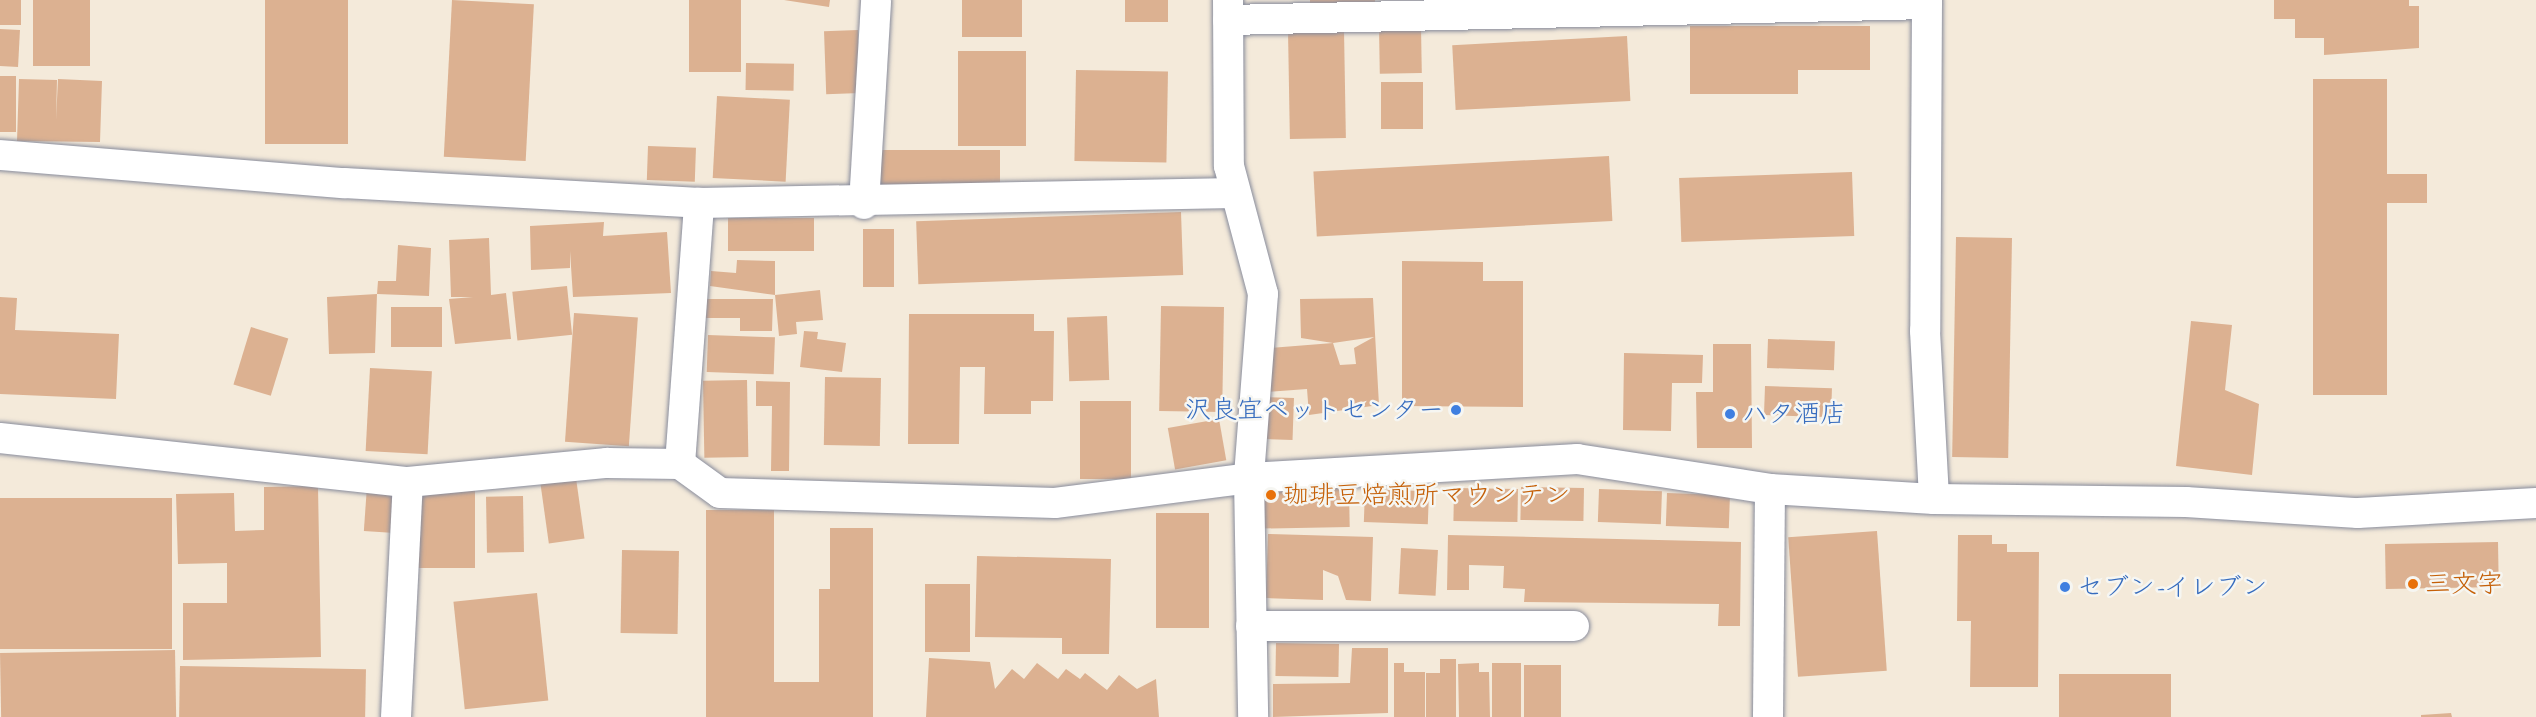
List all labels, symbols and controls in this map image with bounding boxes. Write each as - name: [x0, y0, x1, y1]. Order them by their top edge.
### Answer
- place label: 沢良宜ペットセンター: [1184, 394, 1444, 426]
- place label: ハタ酒店: [1742, 398, 1846, 430]
- marker: 沢良宜ペットセンター: [1449, 403, 1463, 417]
- marker: ハタ酒店: [1723, 407, 1737, 421]
- place label: 珈琲豆焙煎所マウンテン: [1283, 479, 1569, 511]
- marker: 珈琲豆焙煎所マウンテン: [1264, 488, 1278, 502]
- place label: 三文字: [2425, 568, 2503, 600]
- place label: セブン-イレブン: [2077, 571, 2267, 603]
- marker: 三文字: [2406, 577, 2420, 591]
- marker: セブン-イレブン: [2058, 580, 2072, 594]

